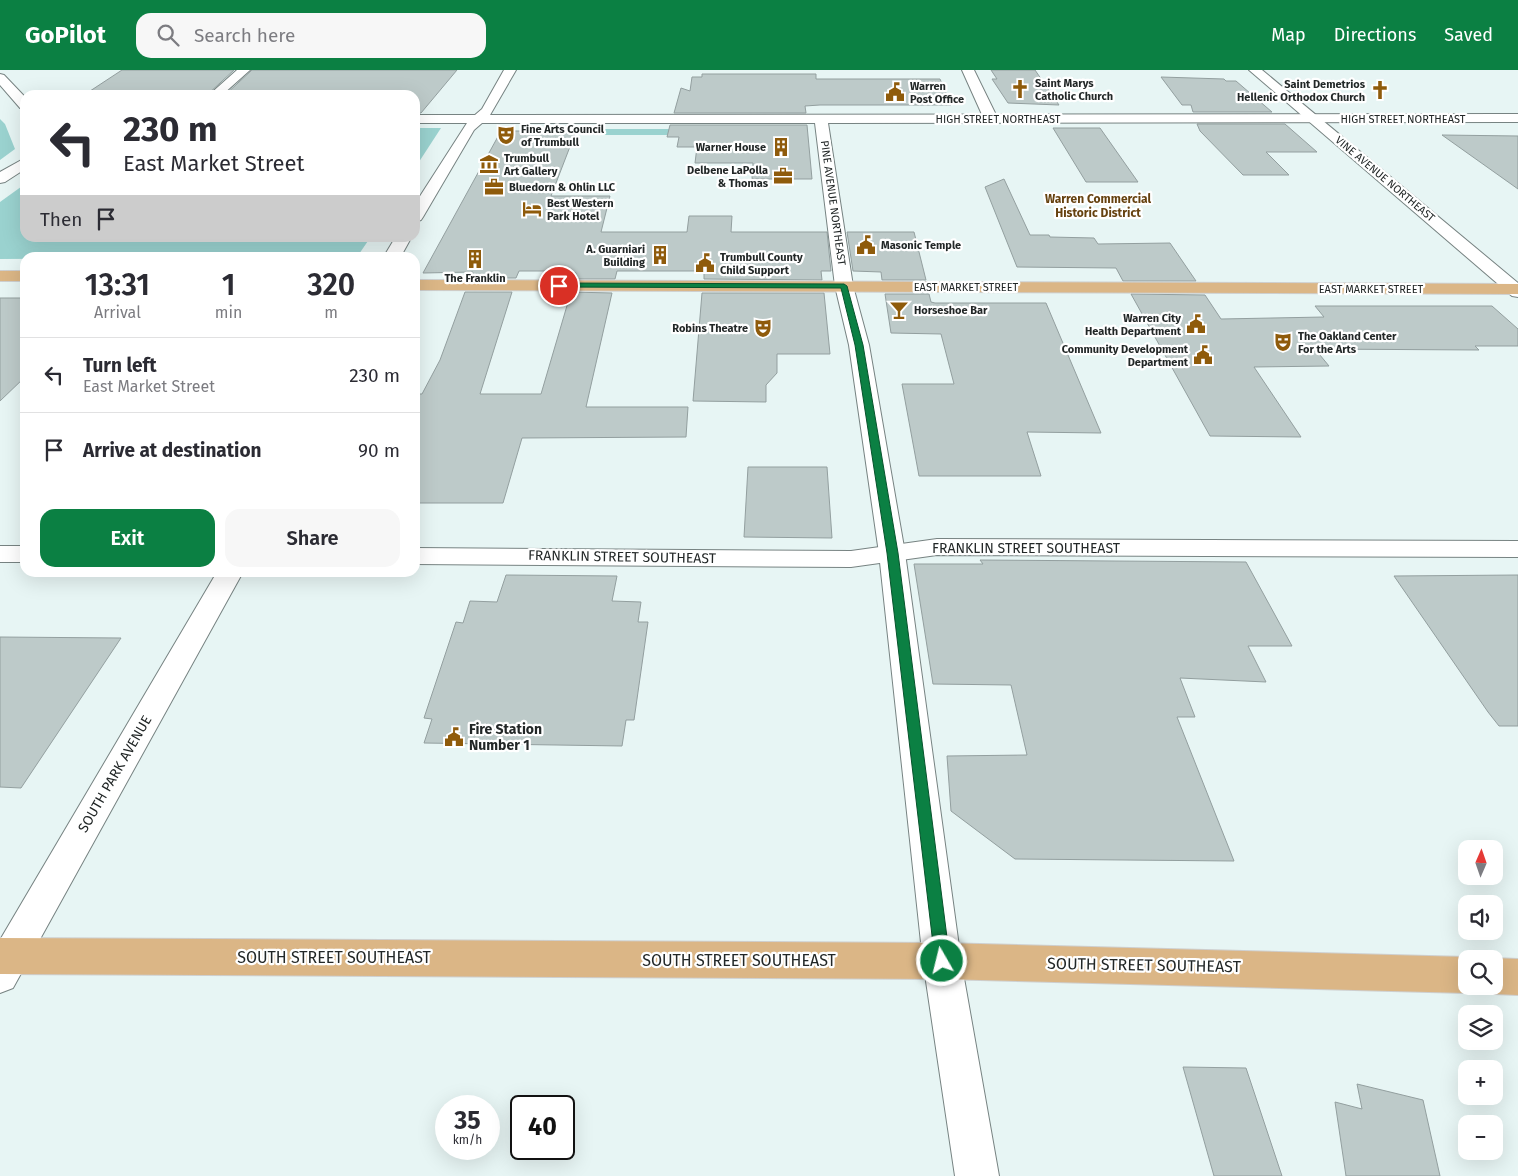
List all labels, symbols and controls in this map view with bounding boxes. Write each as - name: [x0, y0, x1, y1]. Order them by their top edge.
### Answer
- search box: [136, 13, 486, 58]
- text: GoPilot: [25, 21, 106, 49]
- icon: search: [154, 21, 182, 49]
- text: Search here: [194, 24, 295, 47]
- text: Map: [1271, 24, 1306, 46]
- text: Directions: [1334, 24, 1416, 46]
- text: Saved: [1444, 24, 1493, 46]
- place label: Saint Marys Catholic Church: [1035, 77, 1113, 103]
- church icon: Saint Marys Catholic Church: [1009, 78, 1031, 100]
- place label: Saint Demetrios Hellenic Orthodox Church: [1237, 78, 1366, 104]
- church icon: Saint Demetrios Hellenic Orthodox Church: [1369, 79, 1391, 101]
- place label: Warren Post Office: [910, 80, 964, 106]
- public building icon: Warren Post Office: [884, 81, 906, 103]
- text: 230 m: [123, 108, 217, 150]
- icon: left: [40, 110, 105, 175]
- street label: HIGH STREET NORTHEAST: [936, 113, 1061, 126]
- street label: HIGH STREET NORTHEAST: [1341, 113, 1466, 126]
- place label: Fine Arts Council of Trumbull: [521, 123, 605, 149]
- theatre icon: Fine Arts Council of Trumbull: [495, 124, 517, 146]
- street label: VINE AVENUE NORTHEAST: [1333, 134, 1438, 225]
- building icon: Warner House: [770, 136, 792, 158]
- street label: PINE AVENUE NORTHEAST: [818, 140, 848, 267]
- place label: Warner House: [696, 141, 766, 154]
- text: East Market Street: [123, 150, 304, 177]
- place label: Trumbull Art Gallery: [503, 152, 558, 178]
- museum icon: Trumbull Art Gallery: [478, 153, 500, 175]
- place label: Delbene LaPolla & Thomas: [687, 164, 769, 190]
- office icon: Delbene LaPolla & Thomas: [772, 165, 794, 187]
- office icon: Bluedorn & Ohlin LLC: [483, 176, 505, 198]
- place label: Bluedorn & Ohlin LLC: [509, 181, 616, 194]
- district label: Warren Commercial Historic District: [1045, 192, 1152, 220]
- place label: Best Western Park Hotel: [547, 197, 614, 223]
- hotel icon: Best Western Park Hotel: [521, 198, 543, 220]
- icon: arrive: [92, 205, 120, 233]
- text: Then: [40, 208, 82, 231]
- public building icon: Masonic Temple: [855, 234, 877, 256]
- place label: Masonic Temple: [881, 239, 961, 252]
- place label: A. Guarniari Building: [585, 243, 646, 269]
- building icon: A. Guarniari Building: [649, 244, 671, 266]
- building icon: The Franklin: [464, 248, 486, 270]
- place label: Trumbull County Child Support: [720, 251, 803, 277]
- public building icon: Trumbull County Child Support: [694, 252, 716, 274]
- pin: [538, 265, 580, 307]
- text: 13:31: [85, 267, 150, 303]
- text: 1: [222, 267, 235, 303]
- text: 320: [307, 267, 355, 303]
- place label: The Franklin: [444, 272, 506, 285]
- icon: arrive: [545, 272, 573, 300]
- street label: EAST MARKET STREET: [914, 281, 1019, 294]
- street label: EAST MARKET STREET: [1319, 283, 1424, 296]
- bar icon: Horseshoe Bar: [888, 299, 910, 321]
- text: Arrival: [94, 303, 141, 322]
- text: min: [215, 303, 242, 322]
- text: m: [324, 303, 338, 322]
- place label: Horseshoe Bar: [914, 304, 988, 317]
- place label: Warren City Health Department: [1085, 312, 1182, 338]
- public building icon: Warren City Health Department: [1185, 313, 1207, 335]
- theatre icon: Robins Theatre: [752, 317, 774, 339]
- place label: Robins Theatre: [672, 322, 748, 335]
- place label: The Oakland Center For the Arts: [1298, 330, 1397, 356]
- theatre icon: The Oakland Center For the Arts: [1272, 331, 1294, 353]
- place label: Community Development Department: [1062, 343, 1189, 369]
- public building icon: Community Development Department: [1192, 344, 1214, 366]
- text: Turn left: [83, 354, 157, 377]
- icon: left: [40, 361, 68, 389]
- text: 230 m: [349, 364, 400, 387]
- text: East Market Street: [83, 377, 215, 396]
- icon: arrive: [40, 436, 68, 464]
- text: Arrive at destination: [83, 439, 262, 462]
- text: 90 m: [358, 439, 400, 462]
- button: Exit: [40, 509, 215, 567]
- button: Share: [225, 509, 400, 567]
- street label: FRANKLIN STREET SOUTHEAST: [932, 540, 1121, 557]
- street label: FRANKLIN STREET SOUTHEAST: [528, 547, 717, 567]
- street label: SOUTH PARK AVENUE: [75, 712, 155, 836]
- place label: Fire Station Number 1: [469, 721, 542, 754]
- public building icon: Fire Station Number 1: [443, 726, 465, 748]
- north arrow: [1458, 840, 1502, 885]
- map controls: [1458, 840, 1503, 1160]
- button: sound: [1458, 895, 1503, 940]
- position arrow: [915, 934, 967, 986]
- street label: SOUTH STREET SOUTHEAST: [237, 948, 432, 967]
- button: search: [1458, 950, 1503, 995]
- street label: SOUTH STREET SOUTHEAST: [642, 951, 837, 970]
- street label: SOUTH STREET SOUTHEAST: [1047, 954, 1242, 976]
- button: layers: [1458, 1005, 1503, 1050]
- button: +: [1458, 1060, 1503, 1105]
- speed limit sign: 40: [510, 1095, 575, 1160]
- text: 35: [454, 1106, 481, 1136]
- button: −: [1458, 1115, 1503, 1160]
- text: km/h: [453, 1133, 482, 1147]

